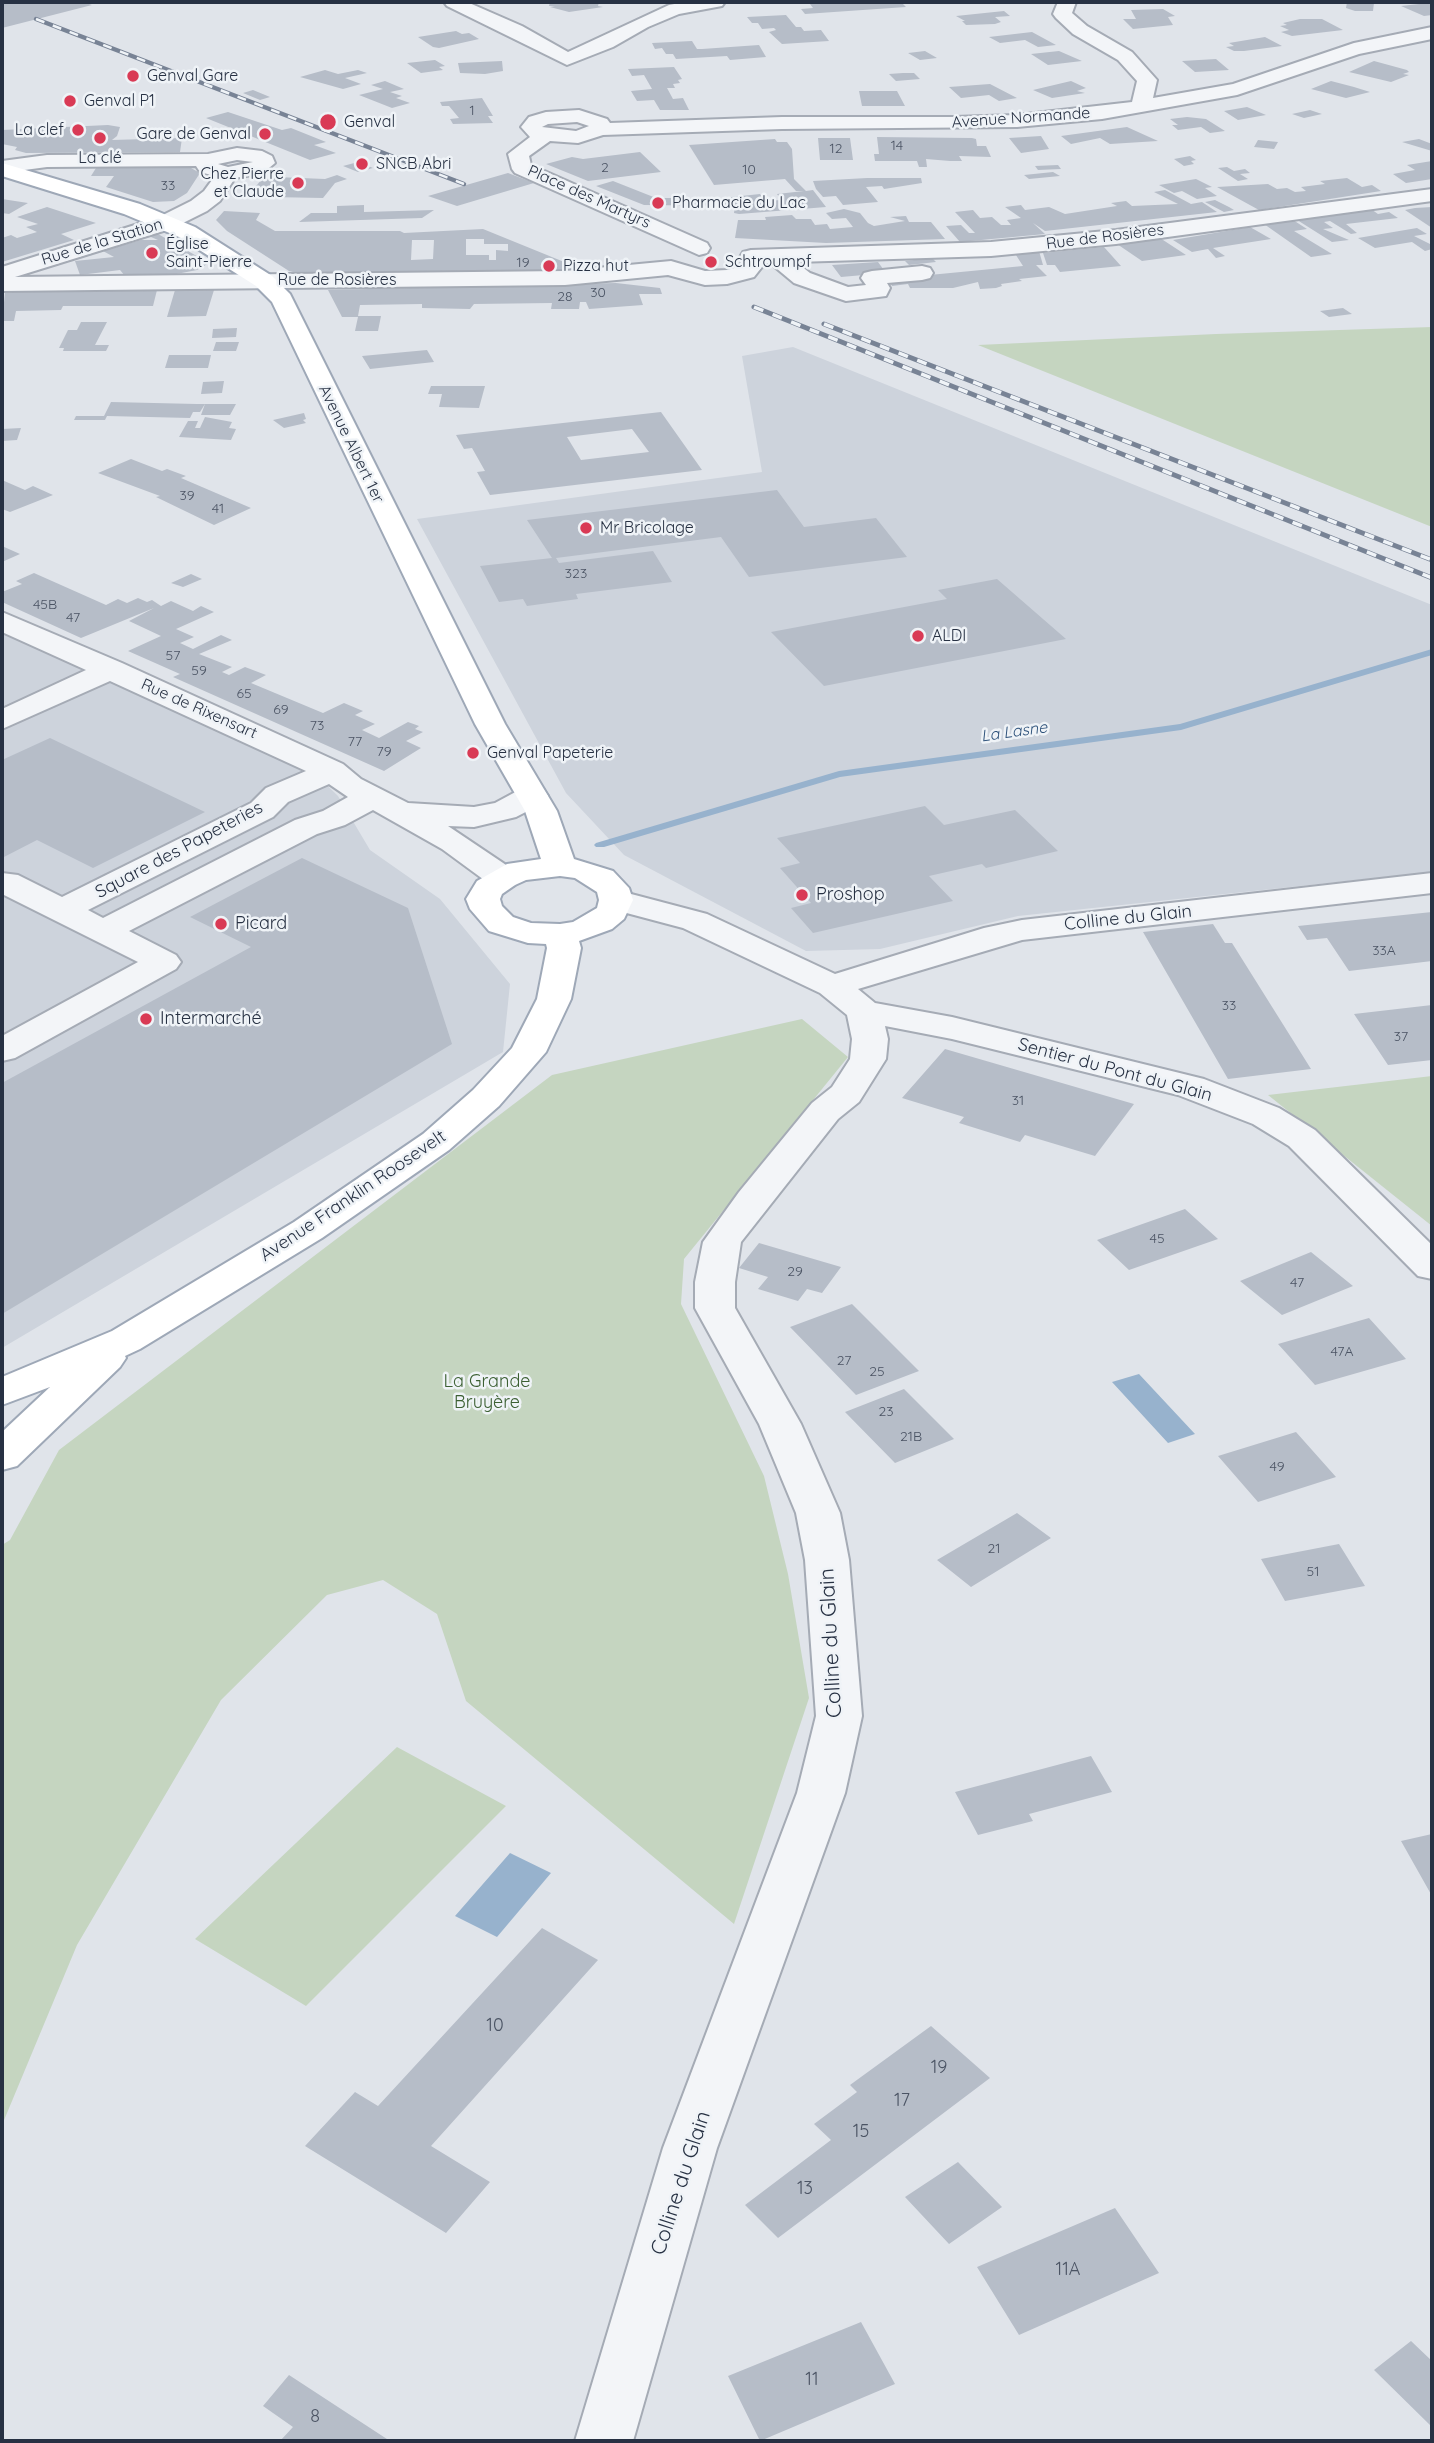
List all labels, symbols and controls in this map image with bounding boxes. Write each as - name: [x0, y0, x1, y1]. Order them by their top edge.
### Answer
- place label: Genval Gare: [147, 66, 238, 86]
- marker: Genval Gare: [125, 68, 141, 84]
- place label: Genval P1: [84, 91, 155, 111]
- marker: Genval P1: [62, 93, 78, 109]
- house number: 1: [469, 103, 475, 119]
- street label: Avenue Normande: [951, 104, 1091, 132]
- marker: Genval: [318, 112, 338, 132]
- place label: Genval: [344, 112, 395, 132]
- place label: La clef: [15, 120, 64, 140]
- marker: La clef: [70, 122, 86, 138]
- place label: Gare de Genval: [137, 124, 251, 144]
- marker: Gare de Genval: [257, 126, 273, 142]
- marker: La clé: [92, 130, 108, 146]
- house number: 14: [891, 138, 903, 154]
- house number: 12: [830, 141, 842, 157]
- place label: La clé: [78, 148, 122, 168]
- place label: SNCB Abri: [376, 154, 452, 174]
- marker: SNCB Abri: [354, 156, 370, 172]
- house number: 2: [601, 160, 609, 176]
- street label: Place des Martyrs: [525, 161, 653, 233]
- house number: 10: [742, 162, 756, 178]
- place label: Chez Pierre et Claude: [200, 164, 284, 202]
- marker: Chez Pierre et Claude: [290, 175, 306, 191]
- house number: 33: [161, 178, 175, 194]
- place label: Pharmacie du Lac: [672, 193, 806, 213]
- marker: Pharmacie du Lac: [650, 195, 666, 211]
- street label: Rue de la Station: [39, 214, 165, 270]
- street label: Rue de Rosières: [1045, 220, 1165, 254]
- place label: Église Saint-Pierre: [166, 234, 252, 272]
- marker: Église Saint-Pierre: [144, 245, 160, 261]
- place label: Schtroumpf: [725, 252, 811, 272]
- marker: Schtroumpf: [703, 254, 719, 270]
- house number: 19: [517, 255, 529, 271]
- place label: Pizza hut: [563, 256, 629, 276]
- marker: Pizza hut: [541, 258, 557, 274]
- street label: Rue de Rosières: [278, 270, 396, 290]
- house number: 30: [590, 285, 606, 301]
- house number: 28: [557, 289, 573, 305]
- street label: Avenue Albert 1er: [314, 382, 388, 506]
- house number: 39: [179, 488, 195, 504]
- house number: 41: [212, 501, 224, 517]
- place label: Mr Bricolage: [600, 518, 694, 538]
- marker: Mr Bricolage: [578, 520, 594, 536]
- house number: 323: [565, 566, 587, 582]
- house number: 45B: [33, 597, 57, 613]
- house number: 47: [66, 610, 80, 626]
- place label: ALDI: [932, 626, 966, 646]
- marker: ALDI: [910, 628, 926, 644]
- house number: 57: [166, 648, 180, 664]
- house number: 59: [191, 663, 207, 679]
- street label: Rue de Rixensart: [138, 675, 260, 743]
- house number: 65: [236, 686, 252, 702]
- house number: 69: [273, 702, 289, 718]
- house number: 73: [310, 718, 324, 734]
- water label: La Lasne: [980, 718, 1048, 746]
- house number: 77: [348, 734, 362, 750]
- place label: Genval Papeterie: [487, 743, 613, 763]
- house number: 79: [377, 744, 391, 760]
- marker: Genval Papeterie: [465, 745, 481, 761]
- street label: Square des Papeteries: [92, 797, 266, 903]
- place label: Proshop: [816, 884, 885, 906]
- marker: Proshop: [794, 887, 810, 903]
- street label: Colline du Glain: [1063, 901, 1193, 935]
- place label: Picard: [235, 913, 287, 935]
- marker: Picard: [213, 916, 229, 932]
- house number: 33A: [1372, 943, 1396, 959]
- house number: 33: [1222, 998, 1236, 1014]
- place label: Intermarché: [160, 1008, 262, 1030]
- marker: Intermarché: [138, 1011, 154, 1027]
- house number: 37: [1394, 1029, 1408, 1045]
- street label: Sentier du Pont du Glain: [1016, 1034, 1214, 1106]
- house number: 31: [1012, 1093, 1024, 1109]
- street label: Avenue Franklin Roosevelt: [256, 1126, 450, 1266]
- house number: 45: [1149, 1231, 1165, 1247]
- house number: 29: [787, 1264, 803, 1280]
- house number: 47: [1290, 1275, 1304, 1291]
- house number: 47A: [1330, 1344, 1354, 1360]
- house number: 27: [837, 1353, 851, 1369]
- house number: 25: [869, 1364, 885, 1380]
- park label: La Grande Bruyère: [443, 1371, 531, 1414]
- house number: 23: [878, 1404, 894, 1420]
- house number: 21B: [900, 1429, 922, 1445]
- house number: 49: [1270, 1459, 1284, 1475]
- house number: 21: [988, 1541, 1000, 1557]
- house number: 51: [1307, 1564, 1319, 1580]
- street label: Colline du Glain: [814, 1568, 848, 1718]
- house number: 10: [486, 2015, 504, 2037]
- house number: 19: [931, 2057, 947, 2079]
- house number: 17: [894, 2090, 910, 2112]
- street label: Colline du Glain: [646, 2108, 716, 2258]
- house number: 15: [853, 2121, 869, 2143]
- house number: 13: [797, 2178, 813, 2200]
- house number: 11A: [1056, 2259, 1080, 2281]
- house number: 11: [805, 2369, 819, 2391]
- house number: 8: [310, 2406, 320, 2428]

